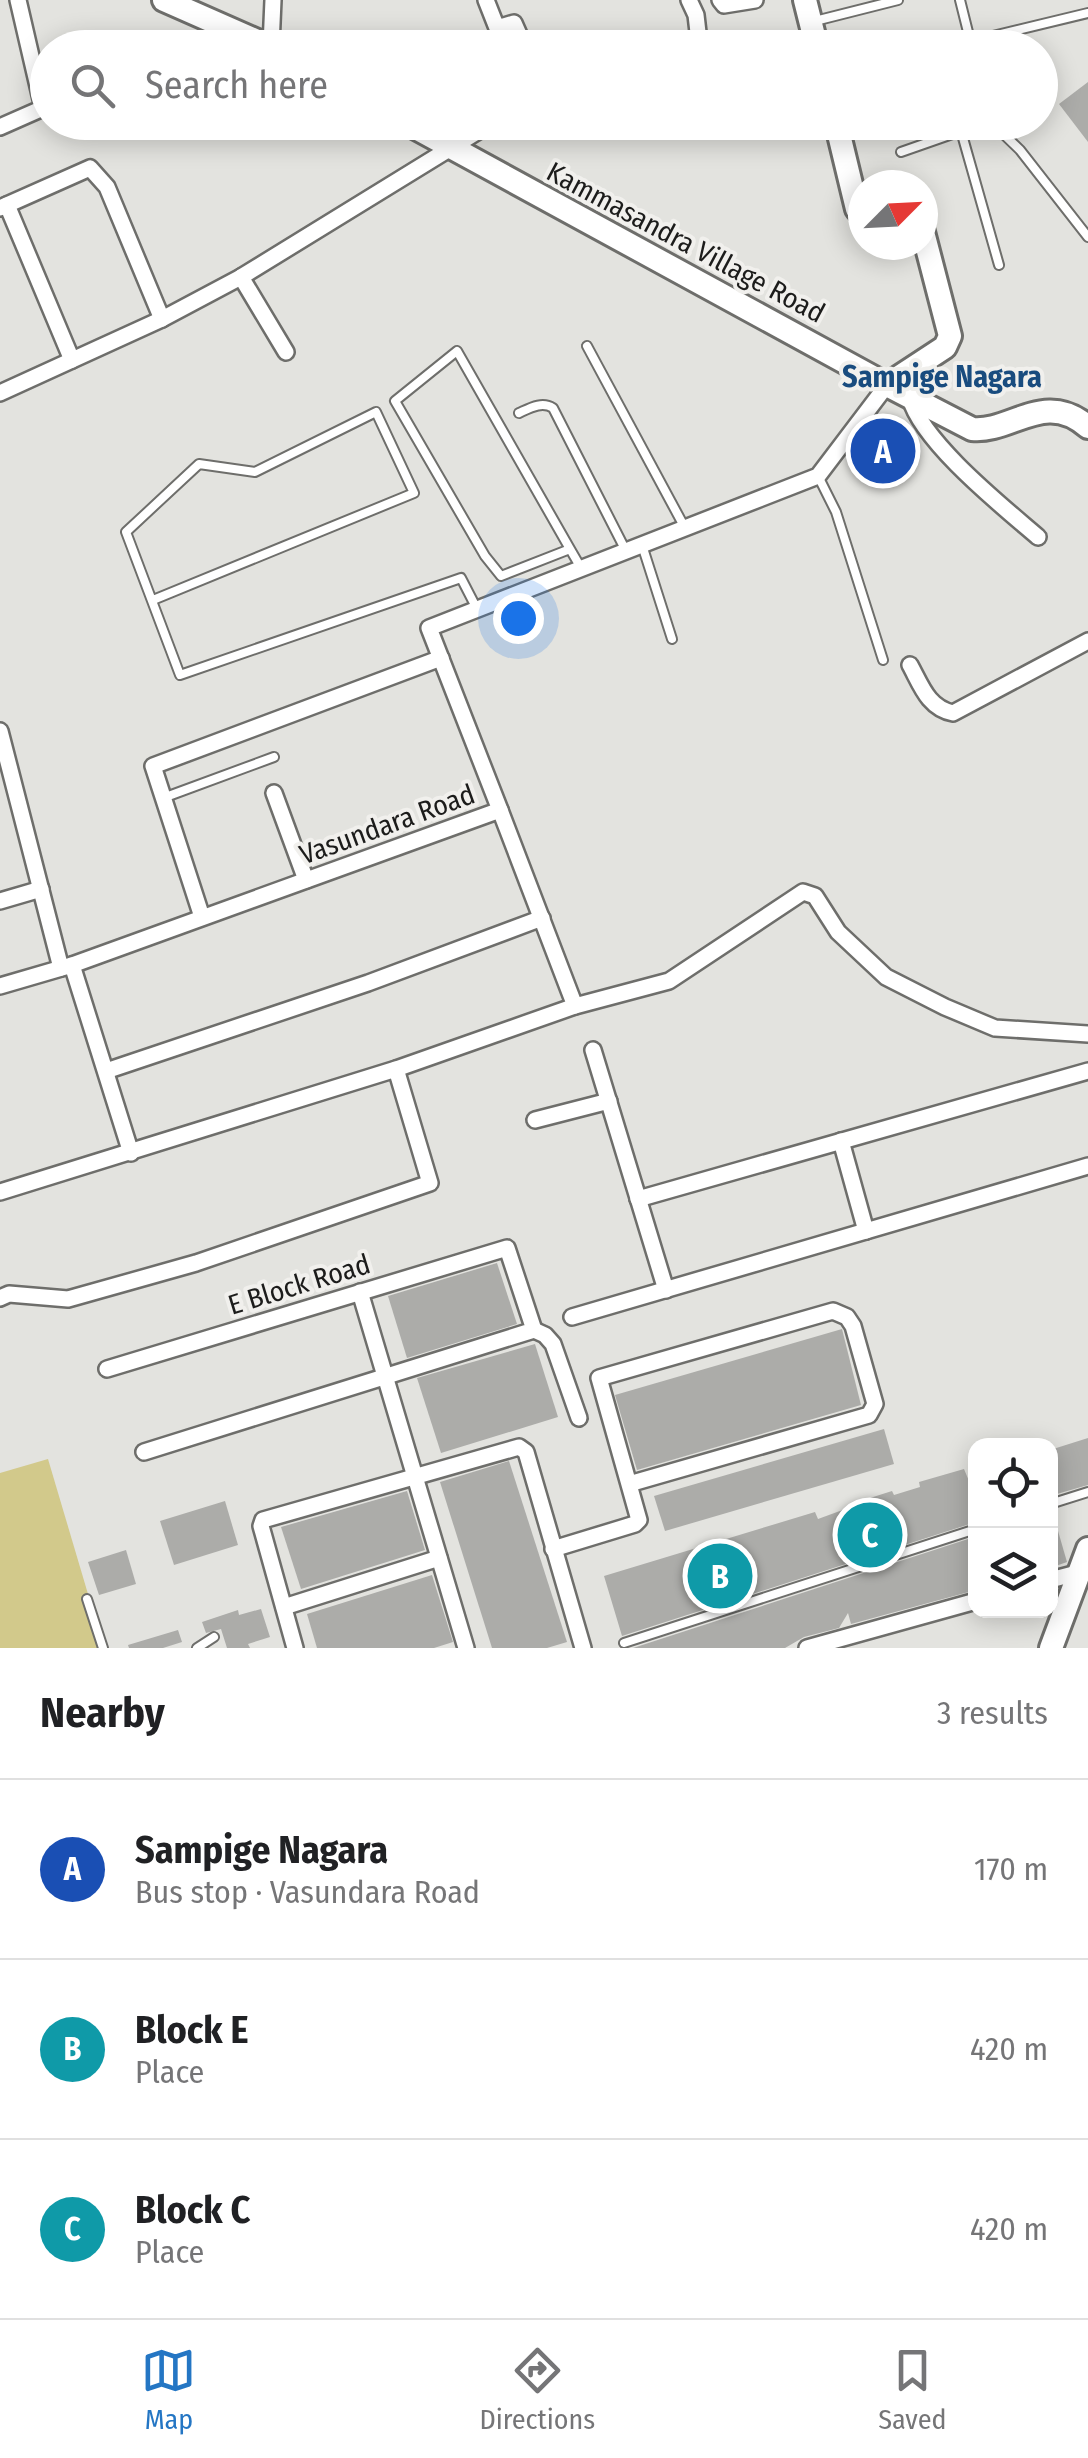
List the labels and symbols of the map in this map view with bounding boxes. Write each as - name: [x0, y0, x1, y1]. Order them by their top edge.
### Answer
- street label: Kammasandra Village Road: [541, 155, 830, 330]
- north arrow: [848, 170, 938, 260]
- district label: Sampige Nagara: [842, 359, 1042, 395]
- pin: A: [850, 414, 916, 488]
- your location: [493, 593, 544, 644]
- street label: Vasundara Road: [295, 777, 479, 871]
- street label: E Block Road: [224, 1247, 374, 1322]
- pin: C: [838, 1498, 902, 1572]
- pin: B: [688, 1538, 752, 1614]

